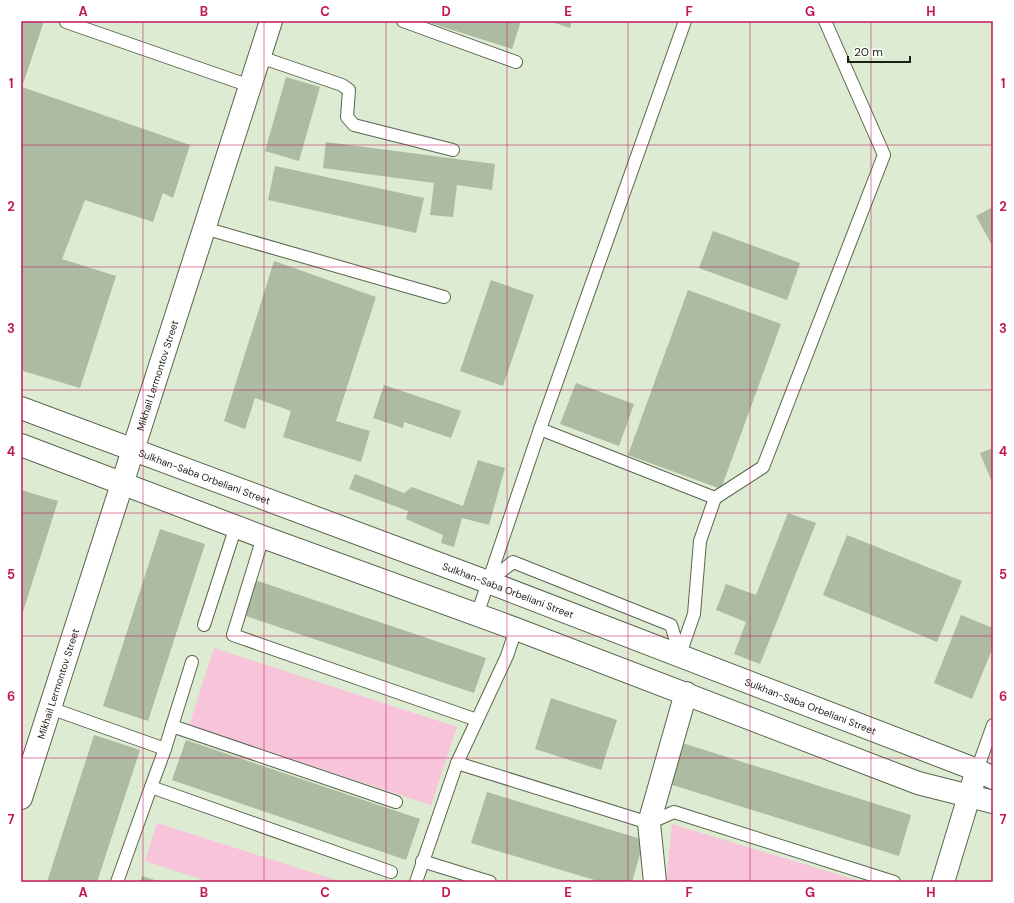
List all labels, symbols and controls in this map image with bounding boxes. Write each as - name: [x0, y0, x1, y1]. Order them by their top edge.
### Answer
- text: A: [78, 3, 88, 20]
- text: B: [200, 3, 208, 20]
- text: C: [320, 3, 330, 20]
- text: D: [441, 3, 451, 20]
- text: E: [564, 3, 572, 20]
- text: F: [685, 3, 693, 20]
- text: G: [805, 3, 815, 20]
- text: H: [926, 3, 936, 20]
- scale bar: [848, 38, 910, 64]
- text: 20 m: [854, 44, 883, 60]
- text: 1: [9, 75, 13, 92]
- text: 1: [1001, 75, 1005, 92]
- text: 2: [7, 198, 15, 215]
- text: 2: [999, 198, 1007, 215]
- street label: Mikhail Lermontov Street: [134, 319, 181, 432]
- text: 3: [7, 320, 15, 337]
- text: 3: [999, 320, 1007, 337]
- text: 4: [7, 443, 15, 460]
- text: 4: [999, 443, 1007, 460]
- street label: Sulkhan-Saba Orbeliani Street: [137, 446, 272, 507]
- street label: Sulkhan-Saba Orbeliani Street: [440, 560, 576, 621]
- text: 5: [7, 566, 15, 583]
- text: 5: [999, 566, 1007, 583]
- street label: Mikhail Lermontov Street: [34, 627, 82, 741]
- street label: Sulkhan-Saba Orbeliani Street: [743, 675, 878, 738]
- text: 6: [7, 688, 15, 705]
- text: 6: [999, 688, 1007, 705]
- text: 7: [8, 811, 15, 828]
- text: 7: [1000, 811, 1007, 828]
- text: A: [78, 884, 88, 901]
- text: B: [200, 884, 208, 901]
- text: C: [320, 884, 330, 901]
- text: D: [441, 884, 451, 901]
- text: E: [564, 884, 572, 901]
- text: F: [685, 884, 693, 901]
- text: G: [805, 884, 815, 901]
- text: H: [926, 884, 936, 901]

